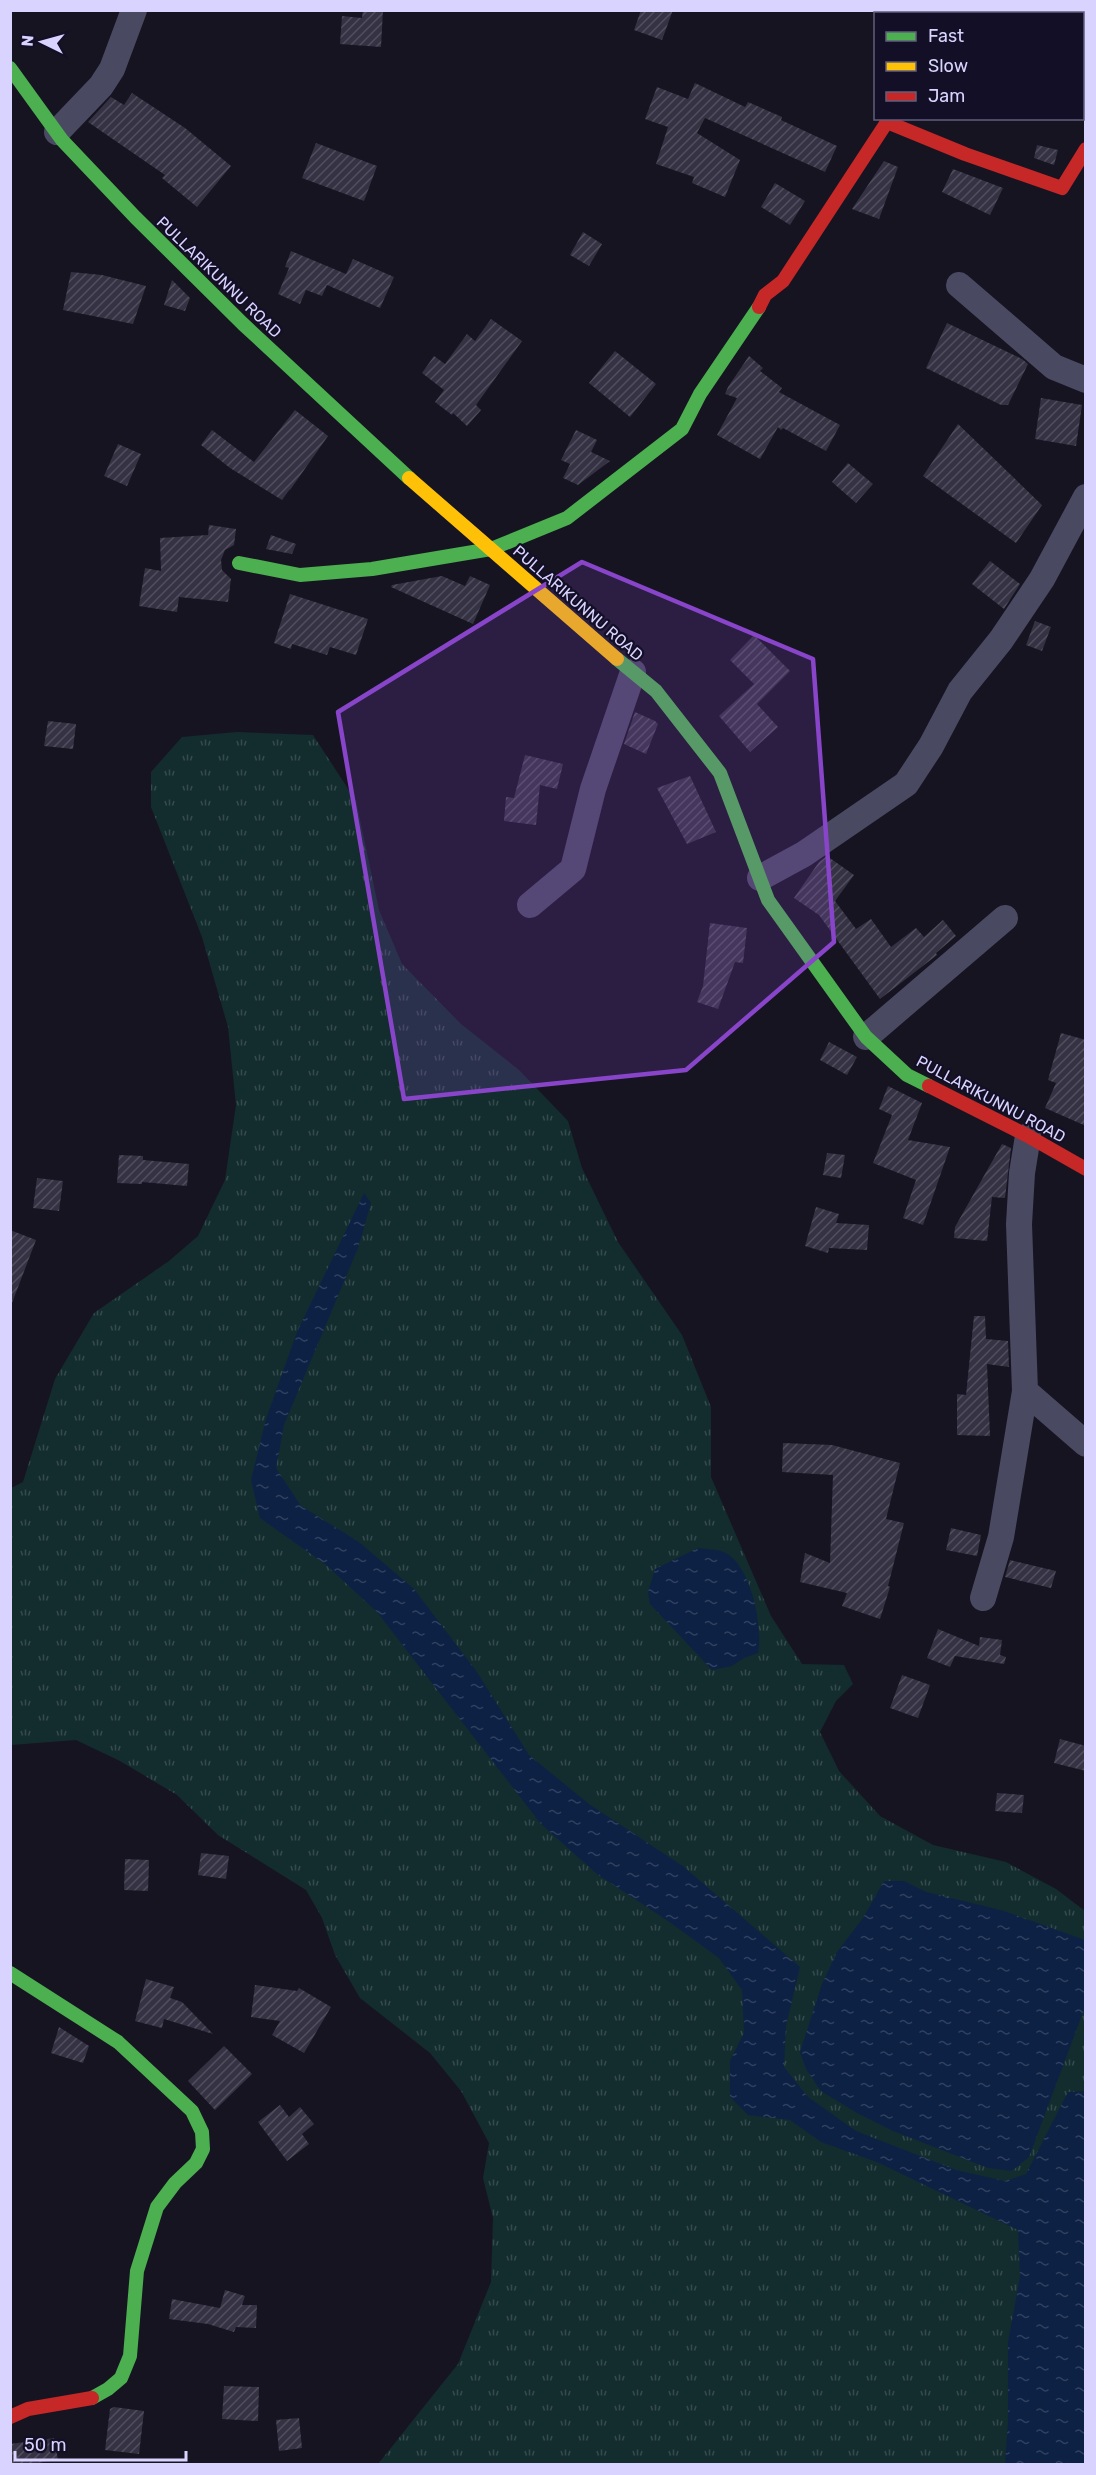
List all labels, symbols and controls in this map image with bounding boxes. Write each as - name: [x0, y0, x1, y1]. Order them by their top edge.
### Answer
- north arrow: [12, 12, 72, 72]
- legend: [874, 12, 1084, 120]
- text: Fast: [928, 25, 964, 47]
- text: N: [18, 34, 38, 47]
- text: Slow: [928, 55, 968, 77]
- text: Jam: [928, 85, 965, 107]
- street label: PULLARIKUNNU ROAD: [153, 212, 285, 342]
- street label: PULLARIKUNNU ROAD: [509, 541, 647, 665]
- street label: PULLARIKUNNU ROAD: [913, 1052, 1069, 1146]
- scale bar: [15, 2424, 186, 2462]
- text: 50 m: [24, 2434, 67, 2456]

